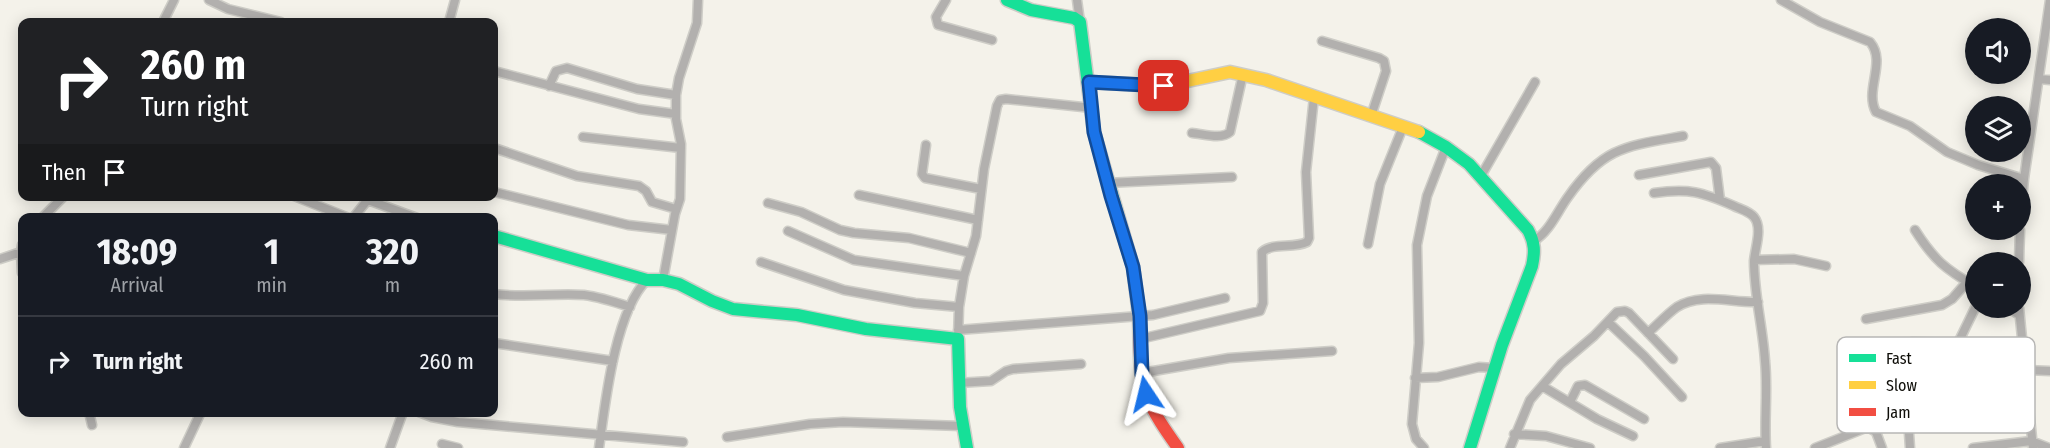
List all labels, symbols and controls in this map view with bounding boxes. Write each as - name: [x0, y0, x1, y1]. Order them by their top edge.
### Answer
- map controls: [1965, 18, 2031, 318]
- button: sound: [1965, 18, 2031, 84]
- text: 260 m: [141, 40, 246, 90]
- icon: right: [42, 42, 120, 120]
- pin: [1138, 60, 1189, 111]
- icon: arrive: [1147, 69, 1180, 102]
- text: Turn right: [141, 91, 249, 123]
- button: layers: [1965, 96, 2031, 162]
- icon: arrive: [98, 156, 131, 189]
- text: Then: [42, 159, 86, 186]
- button: +: [1965, 174, 2031, 240]
- text: 18:09: [97, 230, 177, 274]
- text: 1: [264, 230, 279, 274]
- text: 320: [366, 230, 419, 274]
- button: −: [1965, 252, 2031, 318]
- text: Arrival: [111, 273, 164, 297]
- text: min: [256, 273, 287, 297]
- text: m: [385, 273, 400, 297]
- legend: [1837, 337, 2035, 433]
- icon: right: [42, 345, 75, 378]
- text: Turn right: [93, 348, 182, 375]
- text: 260 m: [420, 348, 474, 375]
- text: Fast: [1886, 349, 1913, 368]
- position arrow: [1114, 362, 1178, 426]
- text: Slow: [1886, 376, 1917, 395]
- text: Jam: [1886, 403, 1911, 422]

